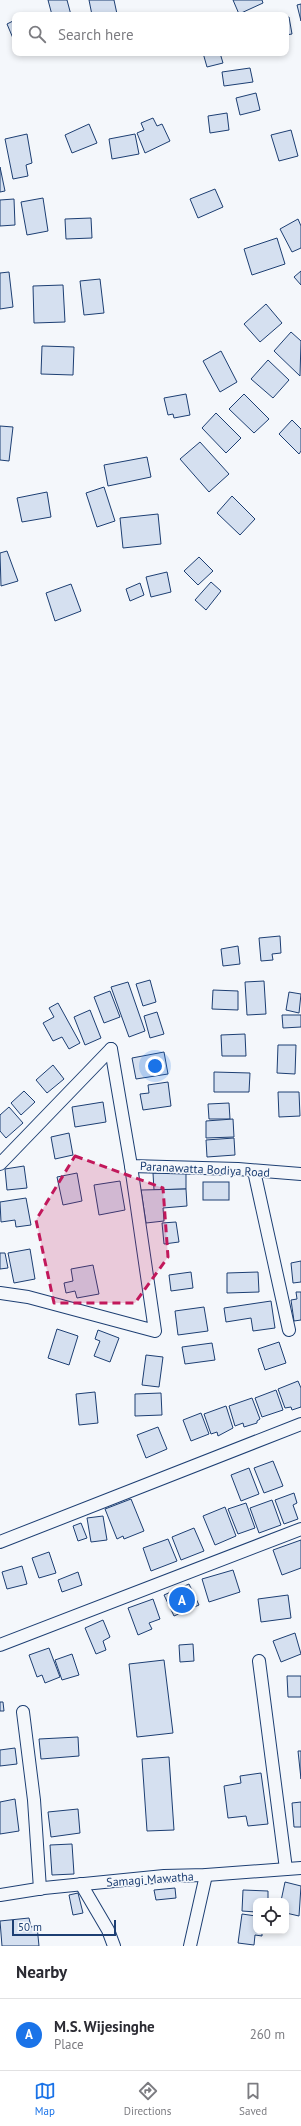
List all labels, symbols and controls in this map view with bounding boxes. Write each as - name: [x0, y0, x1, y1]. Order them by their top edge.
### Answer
- search box: [12, 12, 289, 56]
- icon: search: [26, 23, 48, 45]
- text: Search here: [58, 25, 134, 44]
- your location: [145, 1056, 165, 1076]
- street label: Paranawatta Bodiya Road: [140, 1158, 270, 1180]
- pin: A: [169, 1585, 195, 1615]
- street label: Samagi Mawatha: [106, 1868, 194, 1890]
- map controls: [253, 1898, 289, 1934]
- button: locate: [253, 1898, 289, 1934]
- scale bar: [12, 1918, 116, 1937]
- text: 50 m: [18, 1920, 42, 1934]
- text: Nearby: [16, 1961, 67, 1983]
- text: M.S. Wijesinghe: [54, 2017, 155, 2036]
- text: A: [25, 2026, 33, 2043]
- text: 260 m: [250, 2026, 285, 2043]
- text: Place: [54, 2036, 84, 2053]
- tab: Map: [34, 2080, 56, 2118]
- tab: Directions: [124, 2080, 171, 2118]
- tab: Saved: [239, 2080, 267, 2118]

